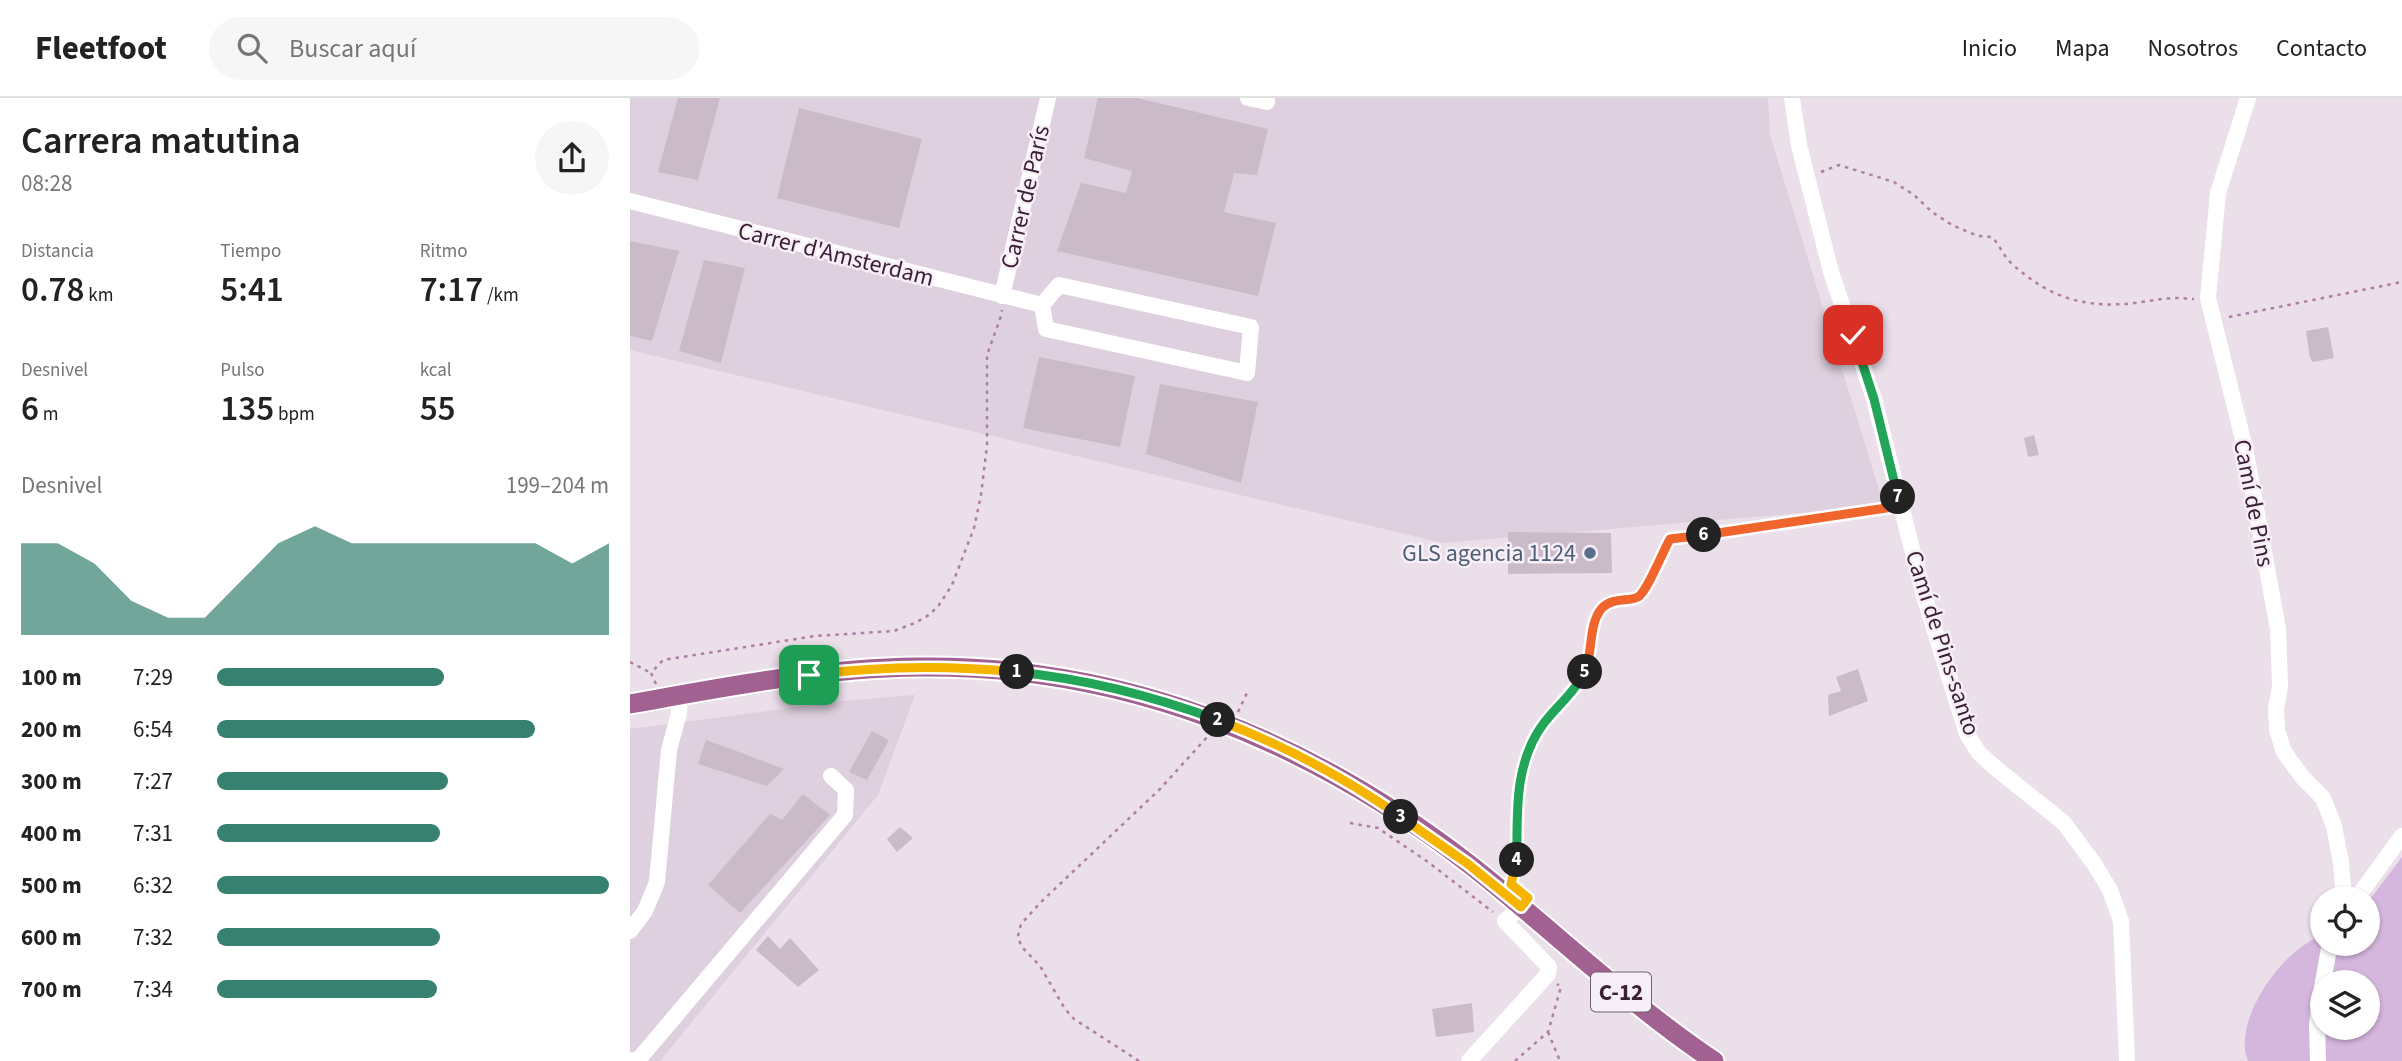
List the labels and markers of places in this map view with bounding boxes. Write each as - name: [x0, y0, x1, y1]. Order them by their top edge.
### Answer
- pin: [1823, 305, 1883, 365]
- pin: 7: [1880, 480, 1916, 514]
- pin: 6: [1686, 518, 1722, 552]
- place label: GLS agencia 1124: [1402, 536, 1576, 571]
- marker: GLS agencia 1124: [1582, 545, 1598, 561]
- pin: [779, 645, 839, 705]
- pin: 1: [1000, 654, 1034, 690]
- pin: 5: [1567, 654, 1602, 690]
- pin: 2: [1200, 702, 1236, 738]
- pin: 3: [1384, 800, 1418, 834]
- pin: 4: [1500, 842, 1534, 878]

